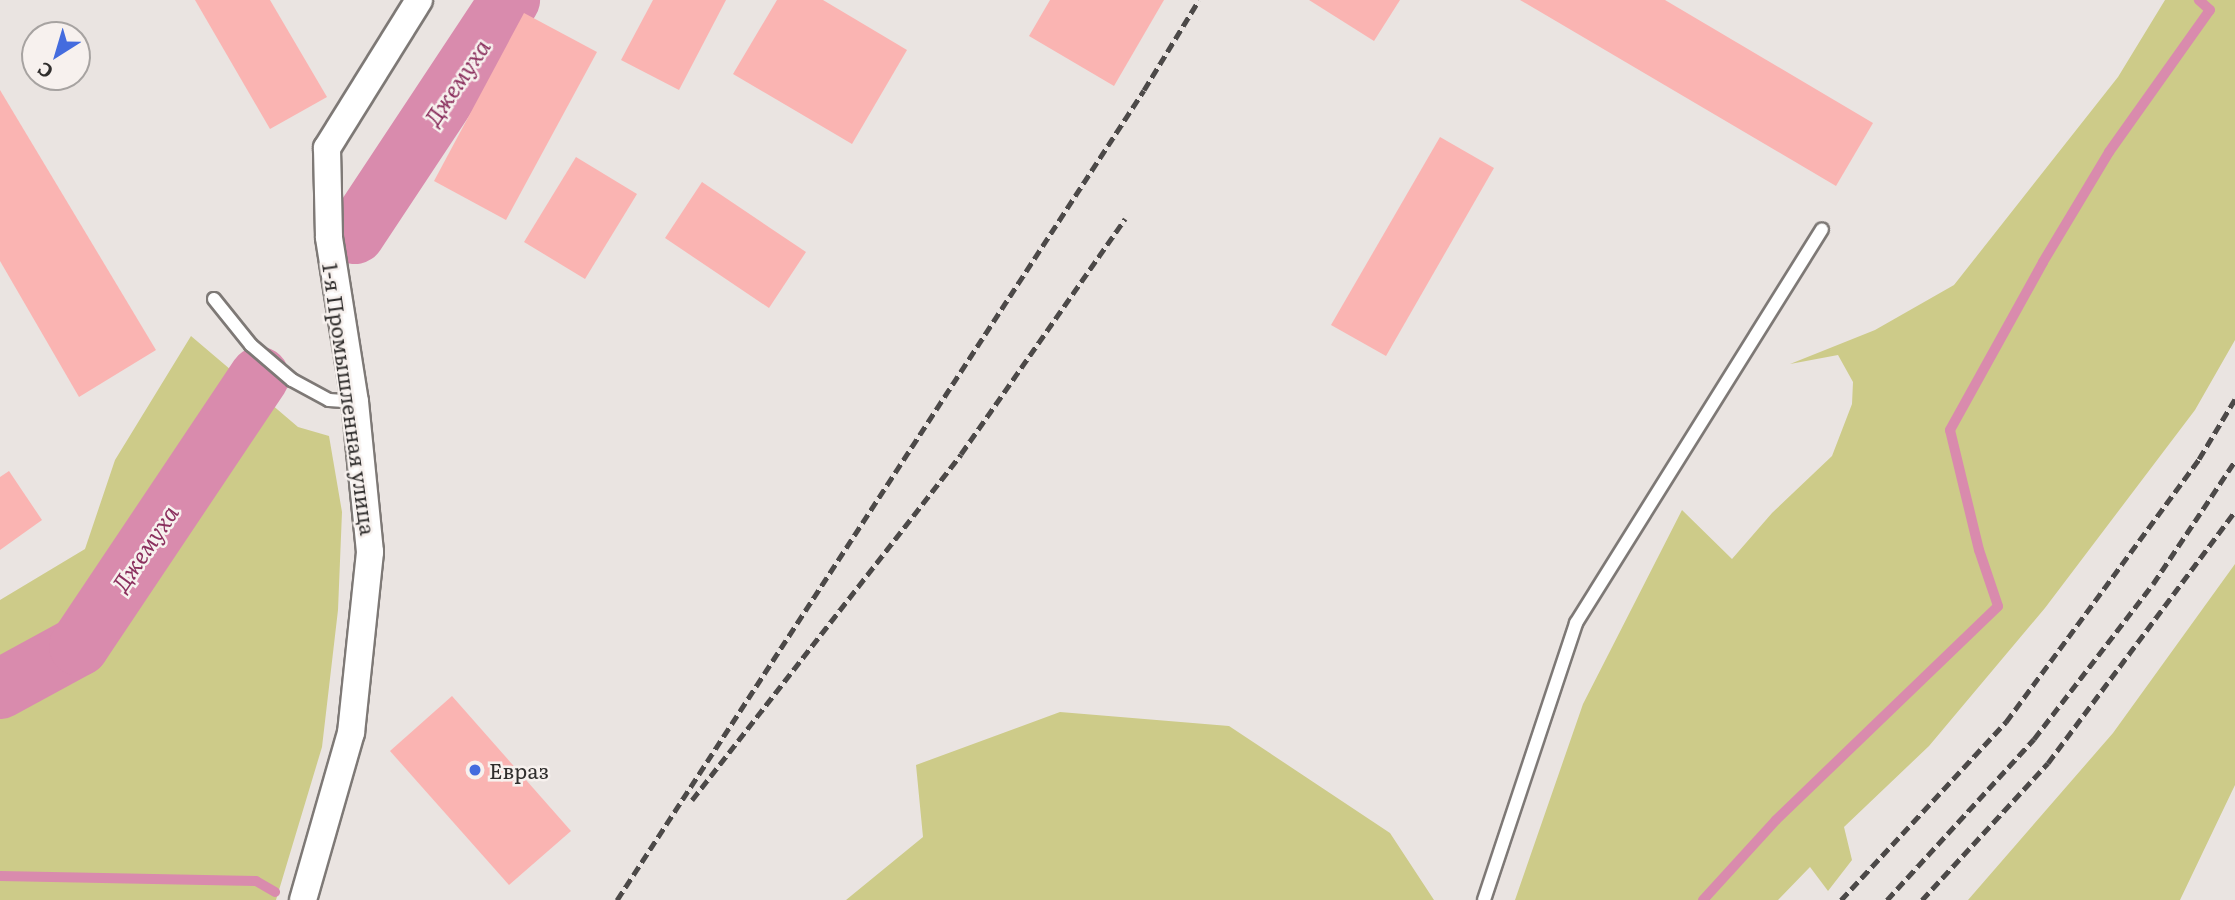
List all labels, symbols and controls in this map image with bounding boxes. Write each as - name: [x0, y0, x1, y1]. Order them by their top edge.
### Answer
- north arrow: [21, 21, 91, 91]
- water label: Джемуха: [417, 34, 495, 130]
- text: С: [31, 56, 58, 86]
- street label: 1-я Промышленная улица: [318, 261, 382, 537]
- water label: Джемуха: [105, 500, 183, 596]
- place label: Евраз: [489, 757, 549, 783]
- marker: Евраз: [467, 762, 483, 778]

